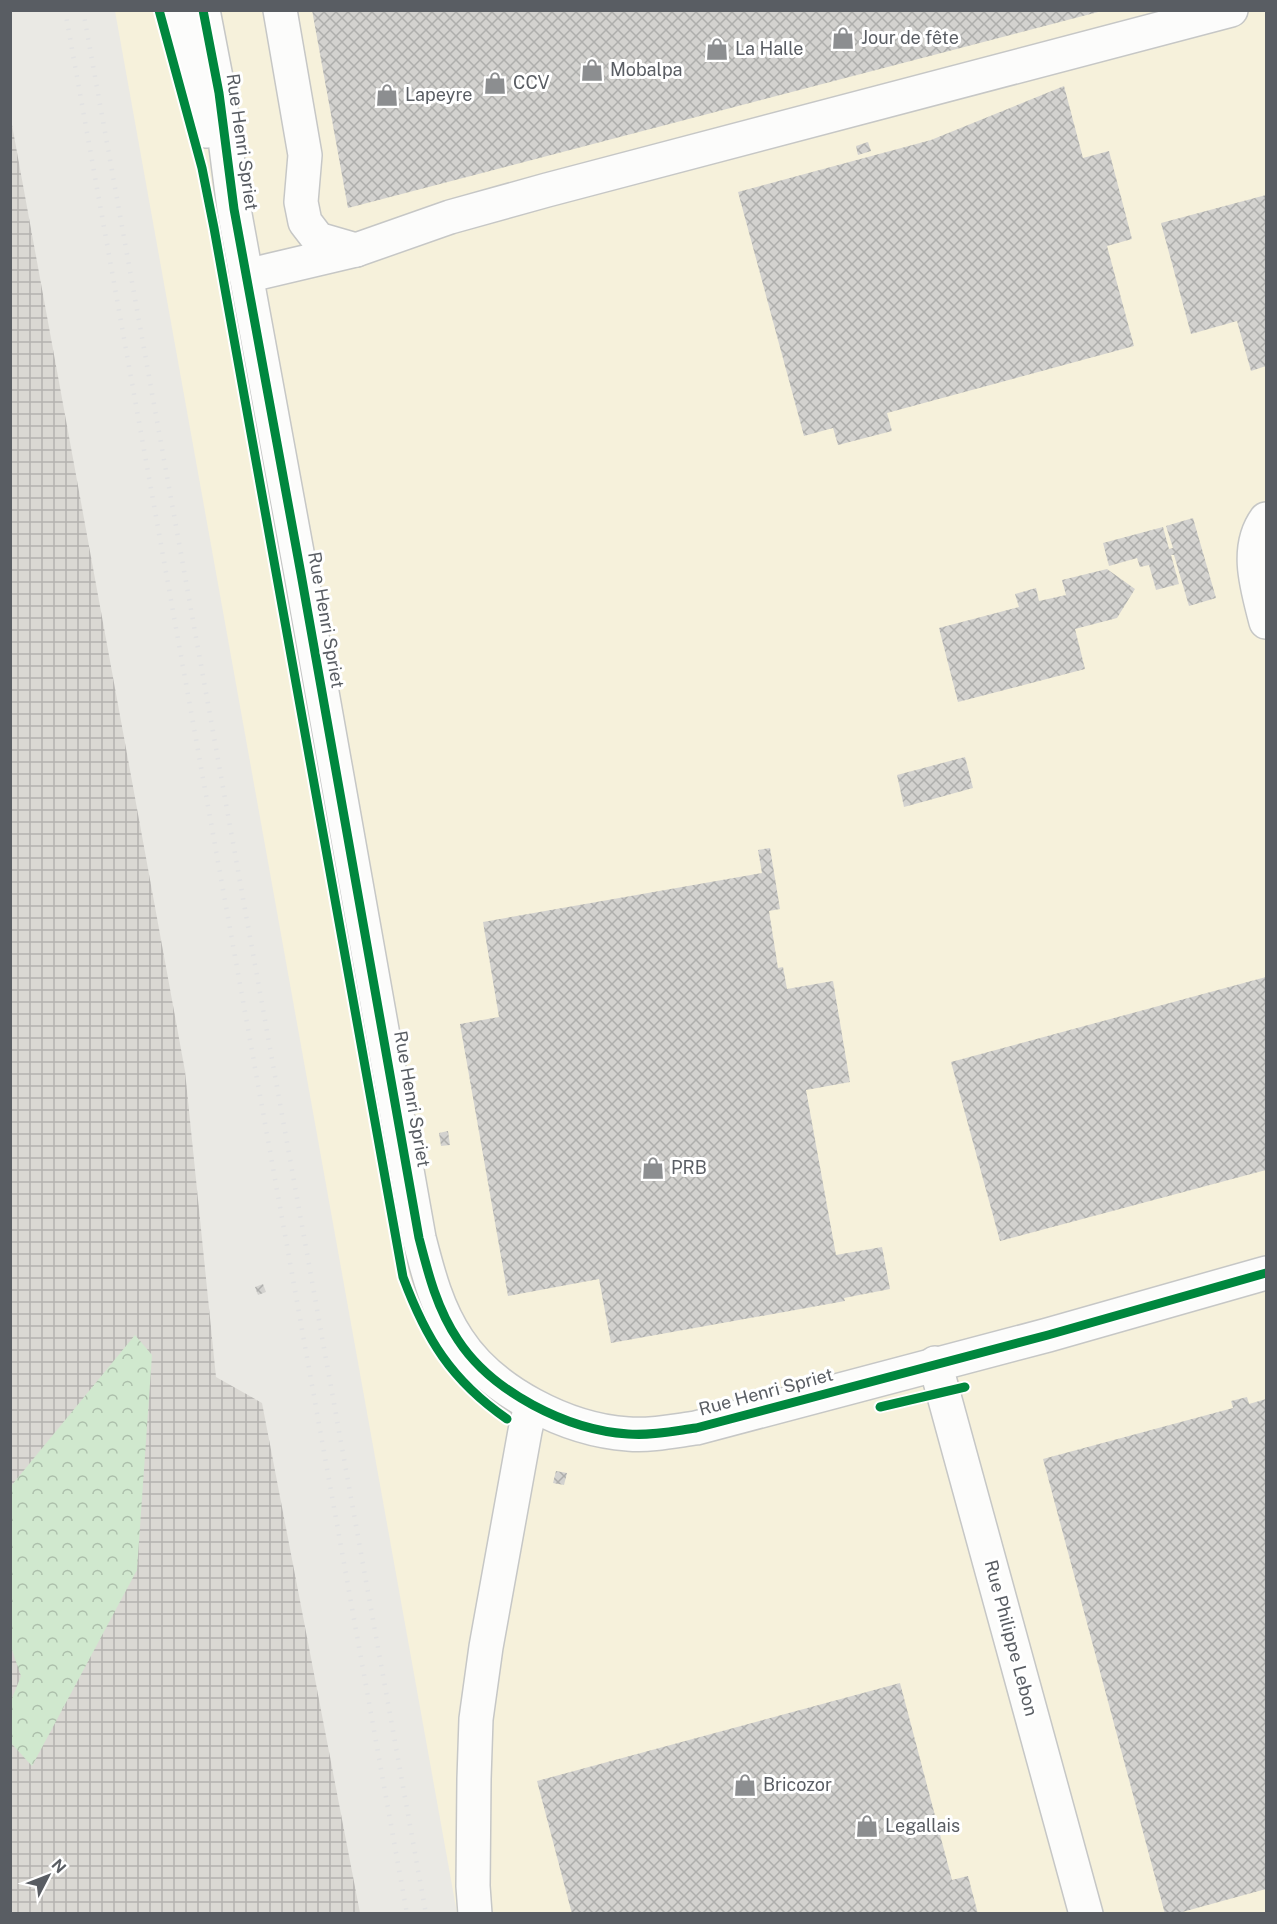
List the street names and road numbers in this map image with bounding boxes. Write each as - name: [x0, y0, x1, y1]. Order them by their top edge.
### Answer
- street label: Rue Henri Spriet: [222, 72, 263, 212]
- street label: Rue Henri Spriet: [304, 550, 349, 690]
- street label: Rue Henri Spriet: [390, 1029, 435, 1169]
- street label: Rue Henri Spriet: [696, 1364, 835, 1420]
- street label: Rue Philippe Lebon: [981, 1558, 1042, 1718]

